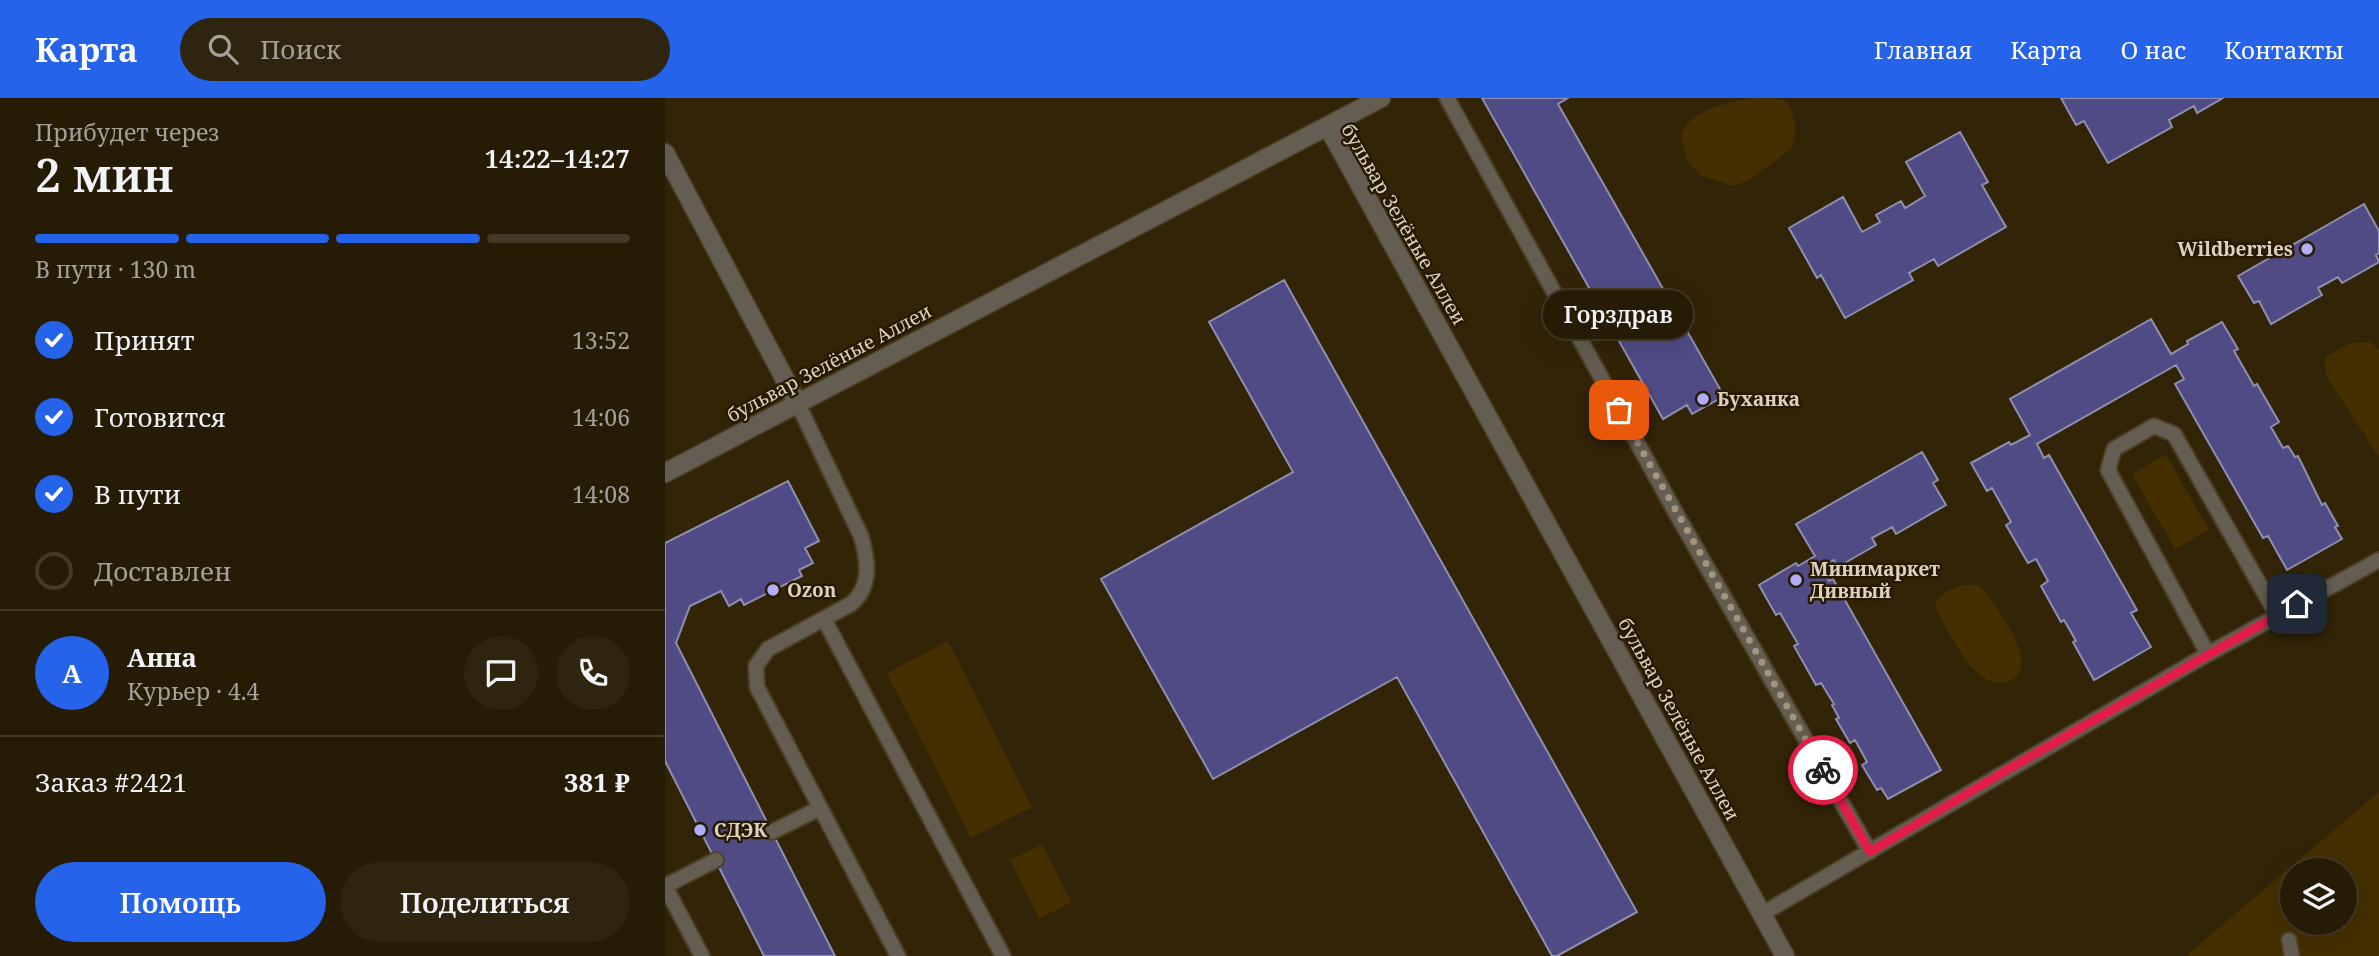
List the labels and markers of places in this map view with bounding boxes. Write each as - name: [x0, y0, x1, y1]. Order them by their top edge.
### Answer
- place label: Wildberries: [2177, 236, 2293, 262]
- marker: Wildberries: [2299, 241, 2315, 257]
- callout: Горздрав: [1544, 291, 1694, 340]
- pin: [1589, 380, 1649, 440]
- place label: Буханка: [1717, 386, 1800, 412]
- marker: Буханка: [1695, 391, 1711, 407]
- place label: Минимаркет Дивный: [1810, 556, 1940, 604]
- marker: Минимаркет Дивный: [1788, 572, 1804, 588]
- pin: [2267, 574, 2327, 634]
- place label: Ozon: [787, 577, 837, 603]
- marker: Ozon: [765, 582, 781, 598]
- place label: СДЭК: [714, 817, 767, 843]
- marker: СДЭК: [692, 822, 708, 838]

